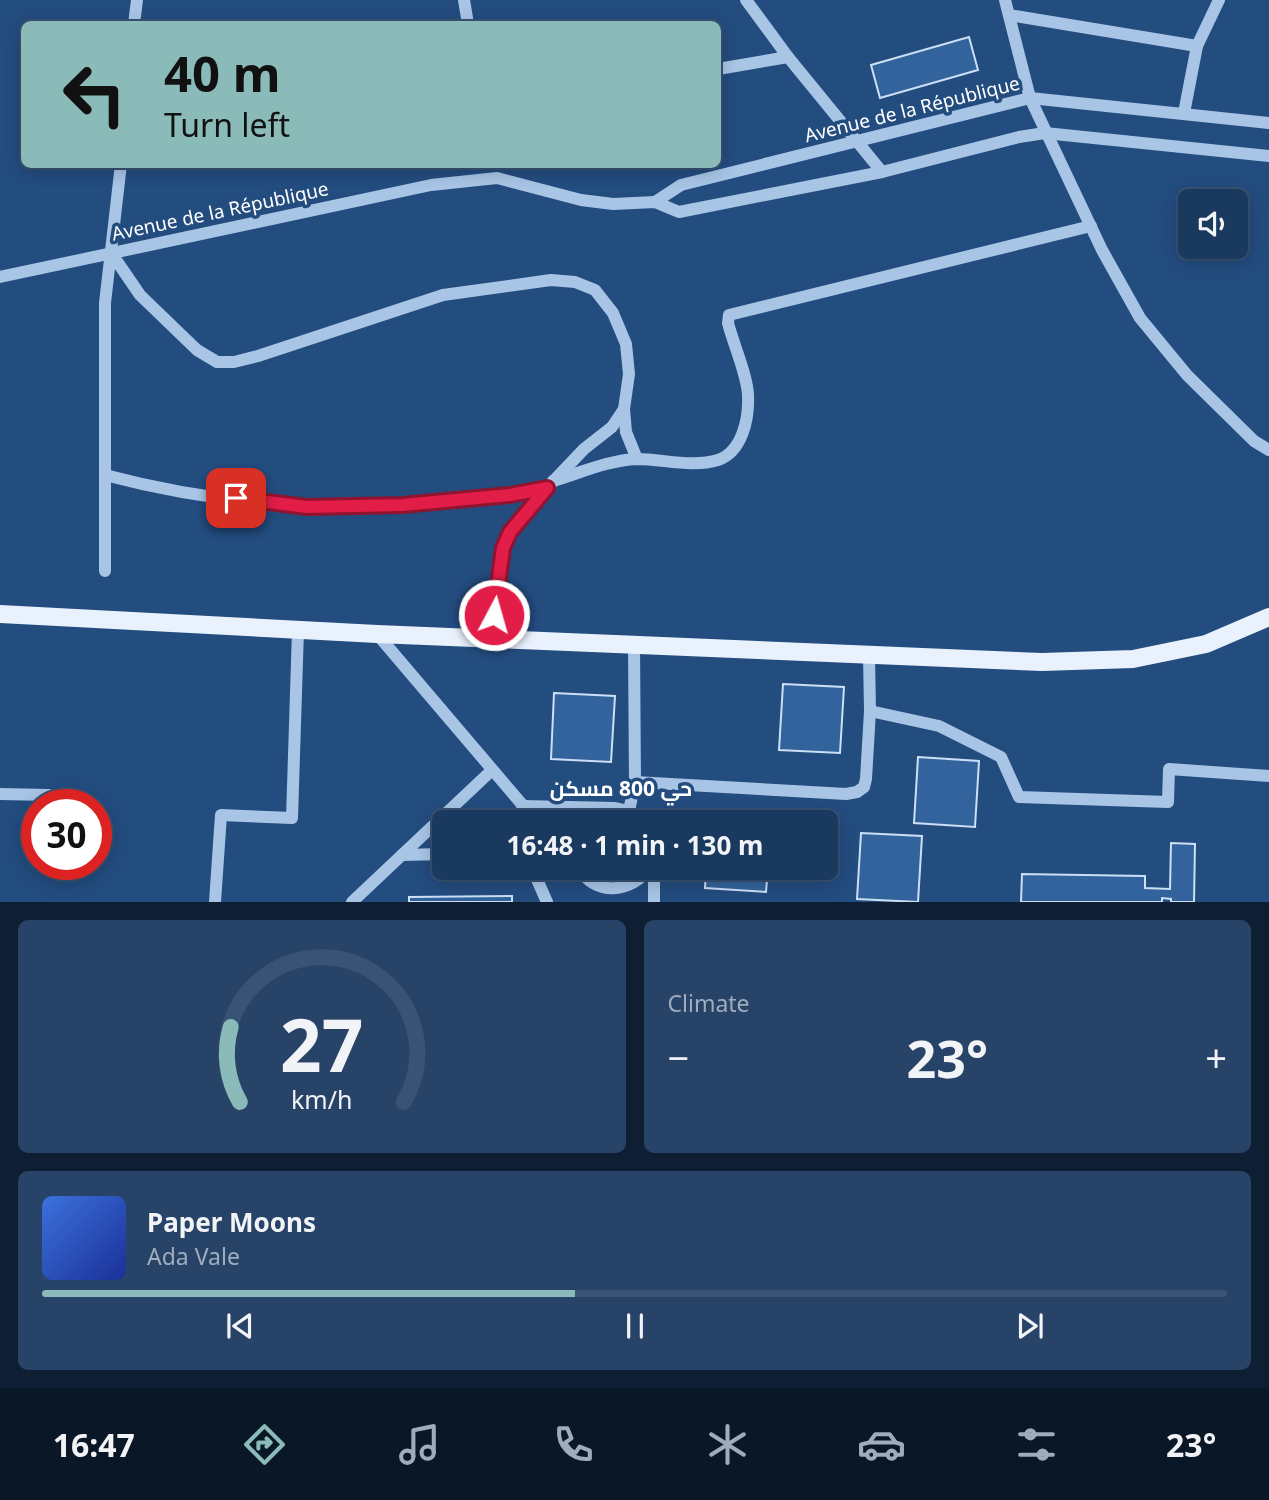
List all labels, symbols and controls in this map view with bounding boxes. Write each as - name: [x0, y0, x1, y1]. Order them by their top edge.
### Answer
- text: 40 m: [164, 40, 281, 106]
- icon: left: [49, 49, 140, 140]
- street label: Avenue de la République: [802, 70, 1022, 148]
- text: Turn left: [164, 103, 290, 146]
- street label: Avenue de la République: [109, 175, 331, 247]
- map controls: [1178, 189, 1248, 259]
- button: sound: [1178, 189, 1248, 259]
- pin: [206, 468, 266, 528]
- icon: arrive: [217, 479, 255, 517]
- position arrow: [457, 578, 531, 652]
- district label: حي 800 مسكن: [550, 774, 692, 806]
- speed limit sign: 30: [21, 789, 112, 880]
- text: 16:48 · 1 min · 130 m: [507, 827, 763, 863]
- text: Climate: [668, 987, 750, 1019]
- text: 27: [280, 995, 363, 1094]
- text: 23°: [906, 1022, 988, 1093]
- text: −: [668, 1031, 689, 1083]
- text: +: [1205, 1031, 1227, 1083]
- text: km/h: [291, 1082, 353, 1116]
- text: Paper Moons: [147, 1204, 316, 1240]
- text: Ada Vale: [147, 1240, 240, 1272]
- icon: previous: [221, 1307, 259, 1345]
- icon: pause: [616, 1307, 654, 1345]
- icon: next: [1011, 1307, 1049, 1345]
- icon: directions: [240, 1420, 289, 1469]
- icon: music: [395, 1420, 444, 1469]
- icon: phone: [549, 1420, 598, 1469]
- icon: climate: [703, 1420, 752, 1469]
- icon: car: [857, 1420, 906, 1469]
- icon: filters: [1012, 1420, 1061, 1469]
- text: 16:47: [53, 1423, 135, 1466]
- text: 23°: [1166, 1423, 1216, 1466]

